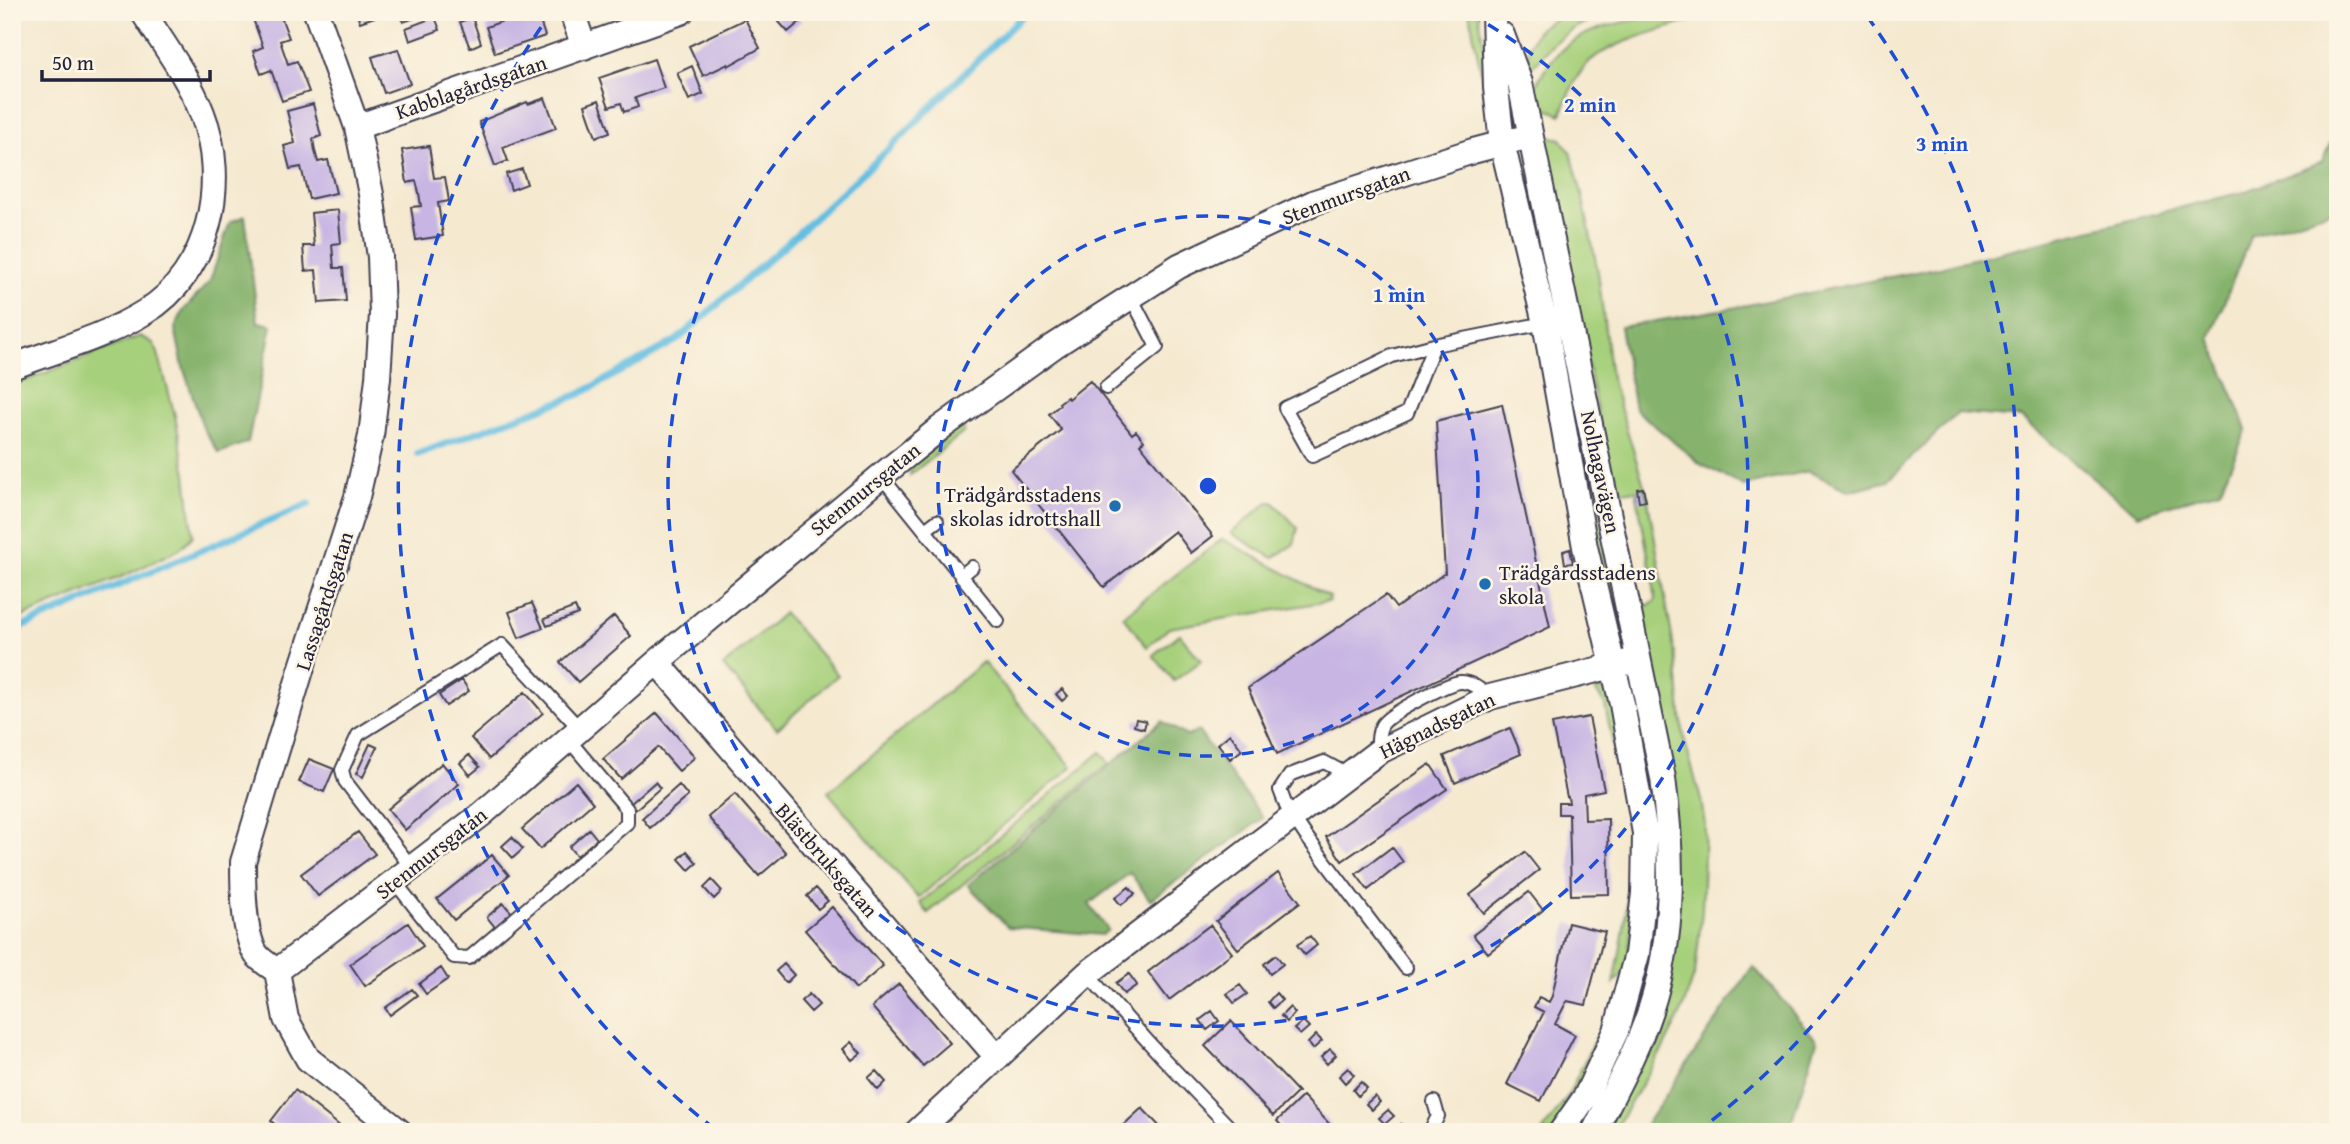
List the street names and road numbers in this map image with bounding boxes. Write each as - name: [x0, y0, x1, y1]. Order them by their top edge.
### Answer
- street label: Kabblagårdsgatan: [391, 47, 551, 127]
- street label: Stenmursgatan: [1278, 157, 1415, 233]
- street label: Nolhagavägen: [1573, 408, 1629, 536]
- street label: Stenmursgatan: [803, 435, 927, 543]
- street label: Lassagårdsgatan: [287, 527, 361, 675]
- street label: Hägnadsgatan: [1374, 684, 1500, 766]
- street label: Blästbruksgatan: [768, 796, 886, 924]
- street label: Stenmursgatan: [369, 799, 494, 907]

